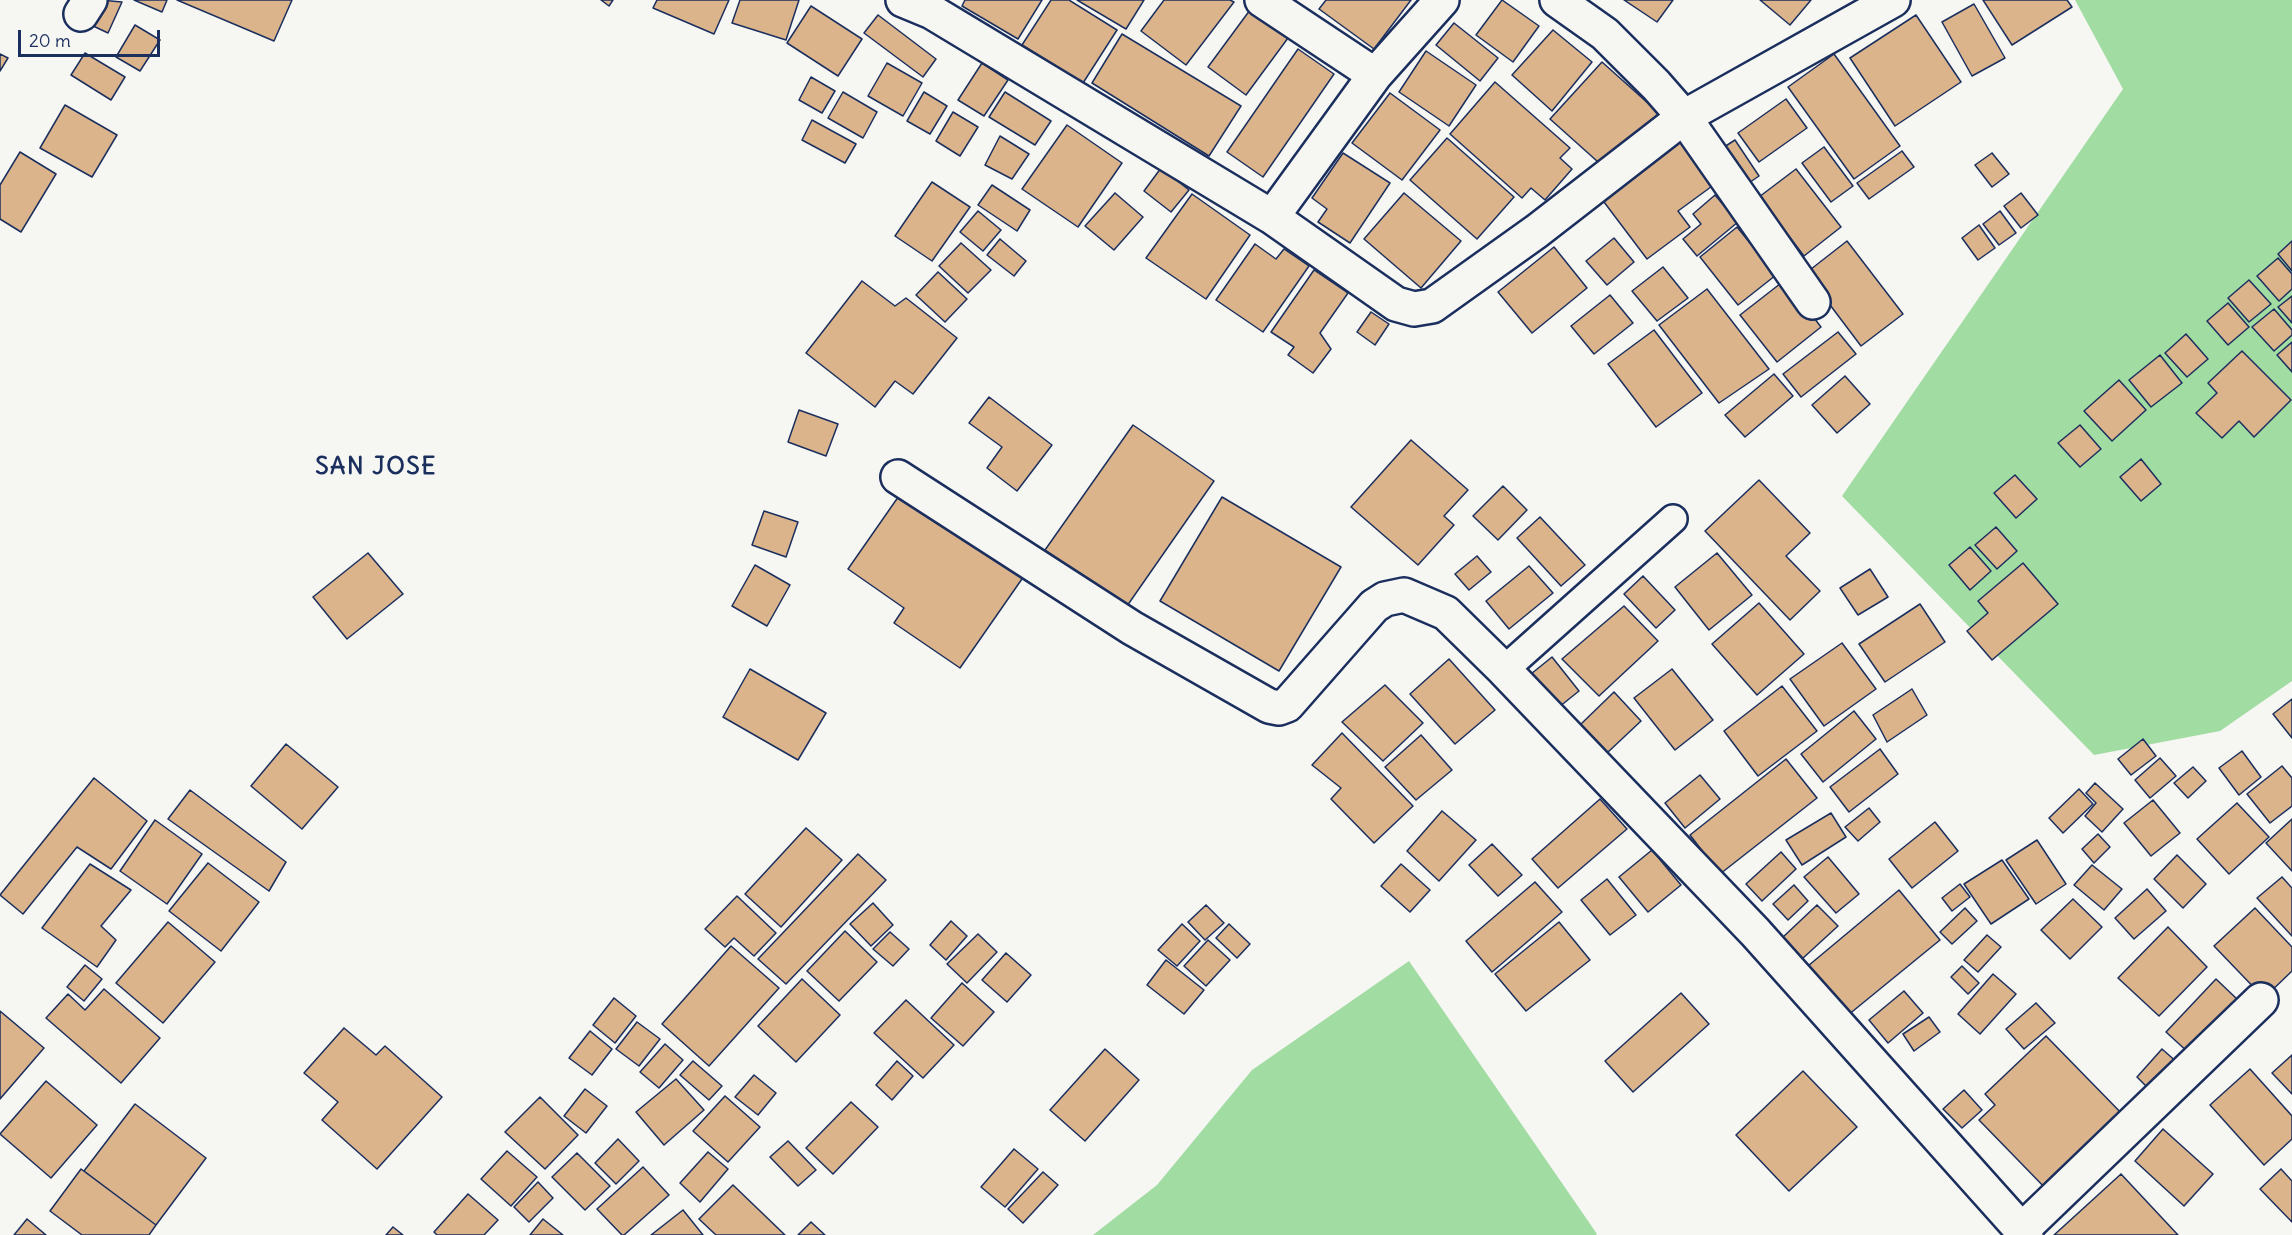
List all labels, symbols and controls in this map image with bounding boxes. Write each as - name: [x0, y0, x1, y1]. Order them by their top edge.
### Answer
- scale bar: [21, 18, 164, 56]
- text: 20 m: [29, 29, 71, 52]
- district label: SAN JOSE: [315, 453, 437, 481]

